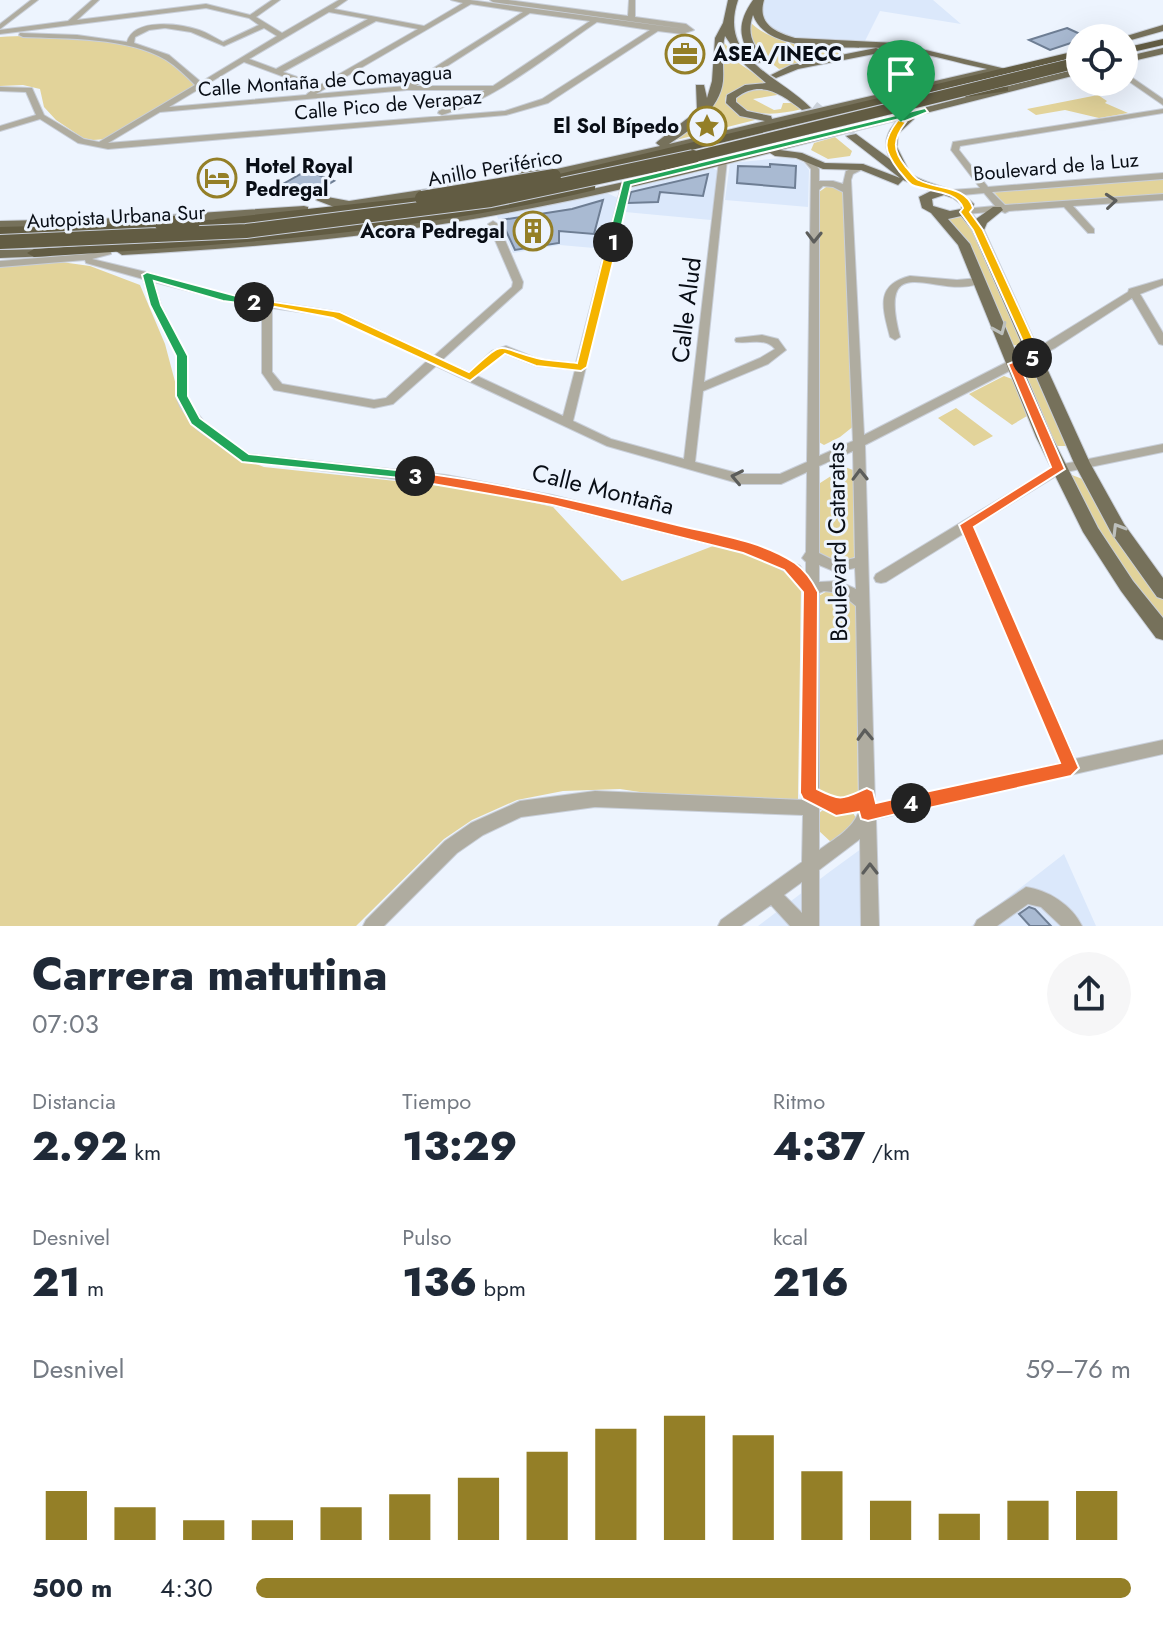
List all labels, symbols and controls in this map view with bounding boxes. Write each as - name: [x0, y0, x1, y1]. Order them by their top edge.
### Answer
- map controls: [1066, 24, 1138, 96]
- button: locate: [1066, 24, 1138, 96]
- office icon: ASEA/INECC: [664, 33, 706, 75]
- place label: ASEA/INECC: [712, 40, 842, 69]
- pin: [867, 40, 935, 122]
- icon: arrive: [879, 52, 923, 96]
- street label: Calle Montaña de Comayagua: [197, 58, 453, 104]
- street label: Calle Pico de Verapaz: [293, 82, 483, 128]
- place icon: El Sol Bípedo: [686, 105, 728, 147]
- place label: El Sol Bípedo: [553, 112, 679, 141]
- street label: Anillo Periférico: [425, 142, 565, 194]
- street label: Boulevard de la Luz: [972, 145, 1140, 189]
- place label: Hotel Royal Pedregal: [245, 152, 353, 204]
- hotel icon: Hotel Royal Pedregal: [196, 157, 238, 199]
- one-way arrow: [1105, 193, 1118, 210]
- street label: Autopista Urbana Sur: [26, 198, 206, 236]
- building icon: Acora Pedregal: [512, 210, 554, 252]
- place label: Acora Pedregal: [359, 217, 505, 246]
- pin: 1: [593, 222, 633, 262]
- text: 1: [607, 226, 619, 258]
- one-way arrow: [806, 231, 823, 244]
- street label: Calle Alud: [662, 255, 710, 365]
- pin: 2: [234, 282, 274, 322]
- text: 2: [247, 286, 261, 318]
- one-way arrow: [990, 321, 1006, 336]
- pin: 5: [1012, 338, 1052, 378]
- text: 5: [1025, 342, 1039, 374]
- street label: Boulevard Cataratas: [818, 442, 856, 642]
- street label: Calle Montaña: [528, 454, 678, 524]
- pin: 3: [395, 456, 435, 496]
- text: 3: [408, 460, 422, 492]
- one-way arrow: [851, 468, 869, 481]
- one-way arrow: [731, 469, 744, 486]
- one-way arrow: [1113, 523, 1128, 538]
- one-way arrow: [856, 728, 874, 741]
- pin: 4: [891, 783, 931, 823]
- text: 4: [903, 787, 919, 819]
- one-way arrow: [861, 862, 879, 875]
- text: Carrera matutina: [32, 943, 387, 1007]
- button: share: [1047, 952, 1131, 1036]
- text: 07:03: [32, 1005, 99, 1043]
- text: Distancia: [32, 1085, 116, 1117]
- text: Tiempo: [402, 1085, 471, 1117]
- text: Ritmo: [773, 1085, 825, 1117]
- text: 2.92: [32, 1117, 128, 1175]
- text: 13:29: [402, 1117, 517, 1175]
- text: 4:37: [773, 1117, 865, 1175]
- text: km: [128, 1136, 161, 1168]
- text: /km: [865, 1136, 910, 1168]
- text: Desnivel: [32, 1221, 110, 1253]
- text: Pulso: [402, 1221, 451, 1253]
- text: kcal: [773, 1221, 808, 1253]
- text: 21: [32, 1253, 80, 1311]
- text: 136: [402, 1253, 477, 1311]
- text: 216: [773, 1253, 849, 1311]
- text: m: [80, 1272, 104, 1304]
- text: bpm: [477, 1272, 526, 1304]
- text: Desnivel: [32, 1350, 124, 1388]
- text: 59–76 m: [1025, 1350, 1131, 1388]
- text: 500 m: [32, 1569, 112, 1607]
- text: 4:30: [160, 1569, 213, 1607]

